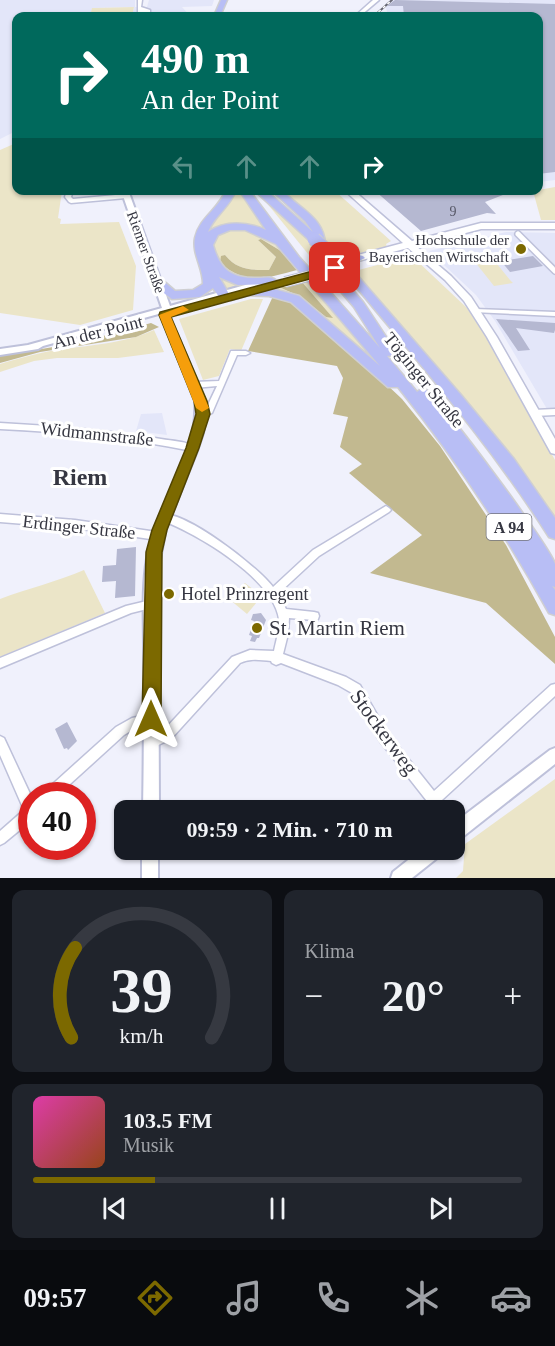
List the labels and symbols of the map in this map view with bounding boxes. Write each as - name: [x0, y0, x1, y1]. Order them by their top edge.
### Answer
- house number: 9: [450, 204, 457, 219]
- street label: Riemer Straße: [124, 209, 168, 296]
- place label: Hochschule der Bayerischen Wirtschaft: [369, 232, 510, 265]
- pin: [309, 242, 360, 293]
- marker: Hochschule der Bayerischen Wirtschaft: [514, 242, 528, 256]
- street label: An der Point: [51, 311, 145, 353]
- street label: Töginger Straße: [380, 328, 468, 432]
- street label: Widmannstraße: [40, 418, 154, 450]
- district label: Riem: [53, 464, 107, 490]
- street label: Erdinger Straße: [22, 511, 136, 543]
- road number: A 94: [486, 514, 532, 540]
- place label: Hotel Prinzregent: [181, 584, 308, 604]
- marker: Hotel Prinzregent: [162, 587, 176, 601]
- place label: St. Martin Riem: [269, 616, 405, 640]
- marker: St. Martin Riem: [250, 621, 264, 635]
- street label: Stockerweg: [345, 685, 423, 780]
- position arrow: [119, 687, 183, 751]
- speed limit sign: 40: [18, 782, 96, 860]

